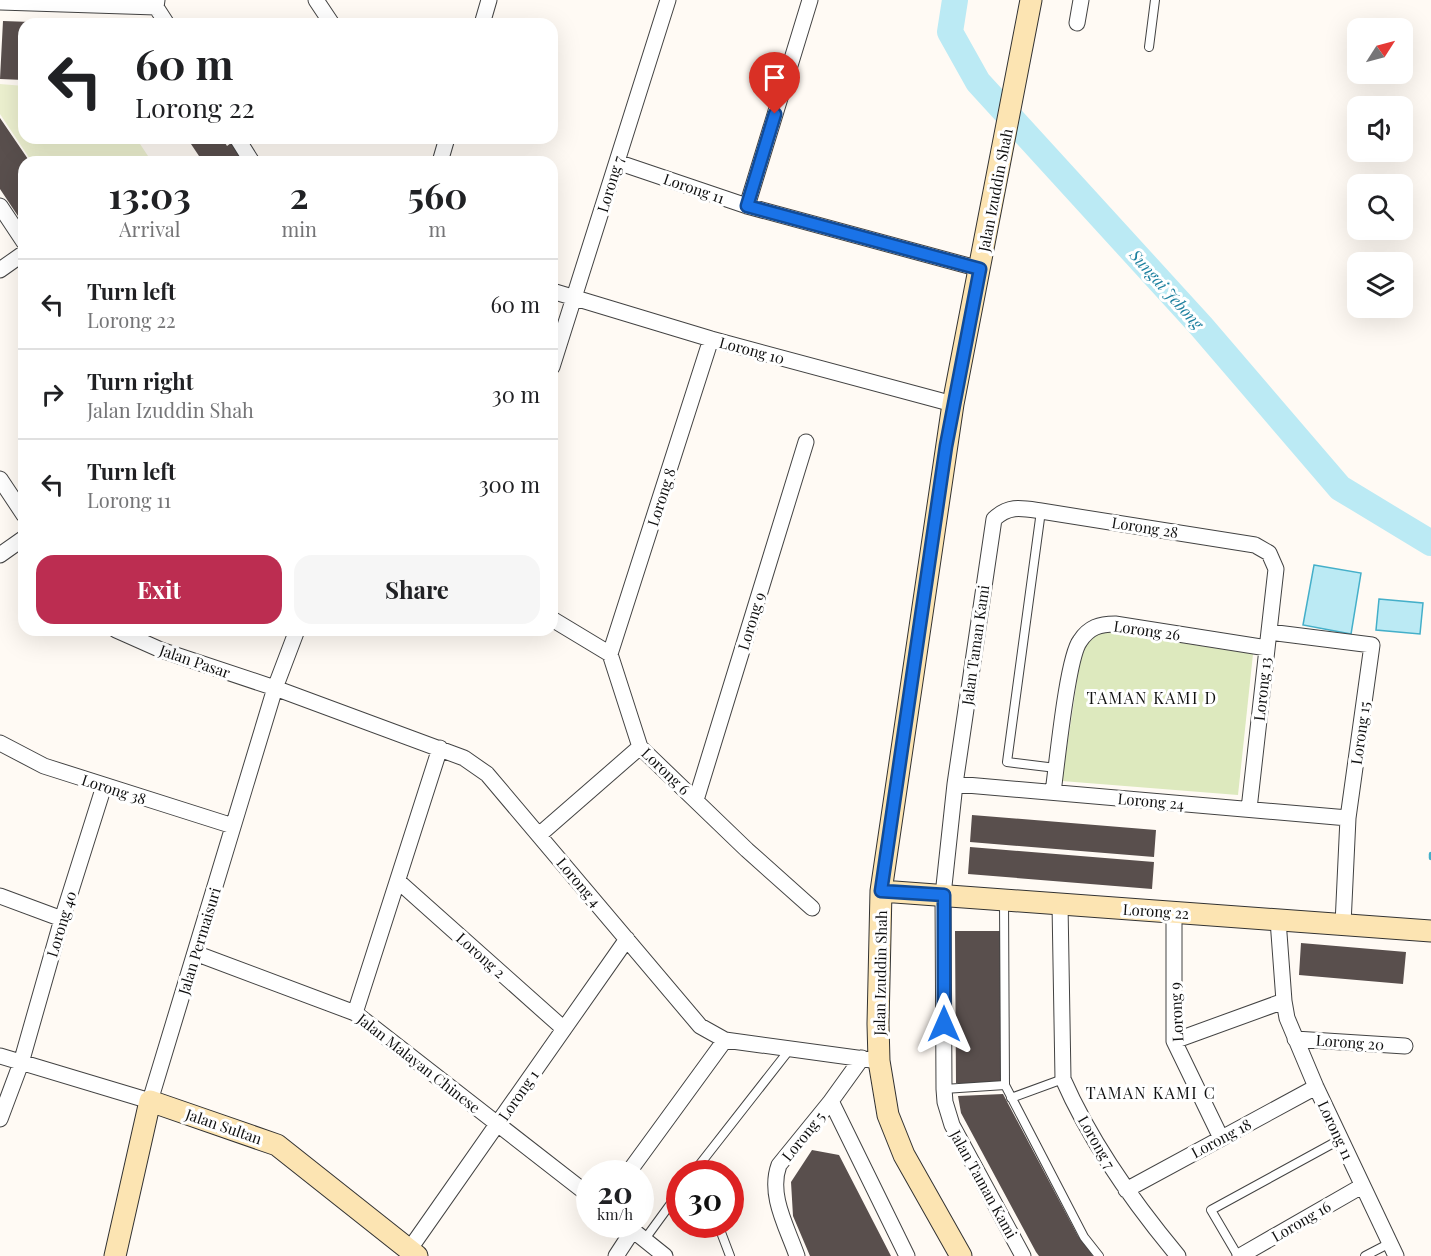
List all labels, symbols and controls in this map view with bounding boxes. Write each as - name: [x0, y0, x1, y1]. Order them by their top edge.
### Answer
- north arrow: [1347, 18, 1413, 84]
- map controls: [1347, 18, 1413, 318]
- text: 60 m: [135, 35, 233, 91]
- icon: left: [36, 42, 114, 120]
- pin: [749, 52, 800, 114]
- icon: arrive: [758, 61, 791, 94]
- text: Lorong 22: [135, 89, 255, 125]
- button: sound: [1347, 96, 1413, 162]
- street label: Jalan Izuddin Shah: [973, 126, 1017, 254]
- street label: Lorong 7: [592, 153, 628, 215]
- street label: Lorong 11: [661, 168, 728, 208]
- text: 13:03: [109, 170, 191, 218]
- text: 2: [290, 170, 309, 218]
- text: 560: [408, 170, 467, 218]
- button: search: [1347, 174, 1413, 240]
- text: Arrival: [119, 215, 181, 242]
- text: min: [281, 215, 317, 242]
- text: m: [429, 215, 446, 242]
- water label: Sungai Jebong: [1125, 244, 1210, 335]
- button: layers: [1347, 252, 1413, 318]
- text: Turn left: [87, 276, 176, 306]
- icon: left: [36, 288, 69, 321]
- text: 60 m: [490, 289, 540, 319]
- text: Lorong 22: [87, 306, 176, 333]
- street label: Lorong 10: [717, 332, 787, 368]
- text: Turn right: [87, 366, 193, 396]
- icon: right: [36, 378, 69, 411]
- text: 30 m: [492, 379, 540, 409]
- text: Jalan Izuddin Shah: [87, 396, 254, 423]
- text: Turn left: [87, 456, 176, 486]
- street label: Lorong 8: [642, 465, 680, 529]
- icon: left: [36, 468, 69, 501]
- text: 300 m: [479, 469, 540, 499]
- text: Lorong 11: [87, 486, 171, 513]
- street label: Lorong 28: [1110, 512, 1180, 542]
- button: Exit: [36, 555, 282, 624]
- button: Share: [294, 555, 540, 624]
- street label: Jalan Taman Kami: [957, 583, 993, 707]
- street label: Lorong 9: [733, 590, 769, 652]
- street label: Lorong 26: [1112, 615, 1182, 645]
- street label: Jalan Pasar: [156, 639, 233, 683]
- street label: Lorong 13: [1249, 656, 1275, 722]
- district label: TAMAN KAMI D: [1086, 687, 1218, 708]
- street label: Lorong 15: [1346, 700, 1374, 766]
- street label: Lorong 6: [638, 743, 695, 799]
- street label: Lorong 38: [79, 769, 149, 809]
- street label: Lorong 24: [1117, 788, 1185, 814]
- street label: Lorong 4: [552, 853, 606, 911]
- street label: Jalan Permaisuri: [173, 884, 225, 998]
- street label: Lorong 40: [41, 888, 81, 960]
- street label: Lorong 22: [1122, 899, 1190, 923]
- street label: Jalan Izuddin Shah: [869, 910, 891, 1037]
- street label: Lorong 2: [452, 928, 510, 982]
- street label: Lorong 9: [1164, 982, 1188, 1042]
- position arrow: [912, 992, 976, 1056]
- street label: Jalan Malayan Chinese: [353, 1008, 485, 1117]
- street label: Lorong 20: [1315, 1030, 1385, 1054]
- street label: Lorong 1: [493, 1065, 543, 1124]
- district label: TAMAN KAMI C: [1086, 1082, 1216, 1103]
- street label: Lorong 11: [1314, 1097, 1359, 1163]
- street label: Jalan Sultan: [182, 1103, 265, 1148]
- street label: Lorong 5: [777, 1107, 829, 1165]
- street label: Lorong 7: [1074, 1112, 1120, 1172]
- street label: Lorong 18: [1187, 1114, 1255, 1162]
- street label: Jalan Taman Kami: [945, 1125, 1022, 1242]
- speed limit sign: 30: [666, 1160, 744, 1238]
- text: 20: [597, 1172, 633, 1212]
- street label: Lorong 16: [1268, 1196, 1335, 1246]
- text: km/h: [597, 1204, 633, 1224]

